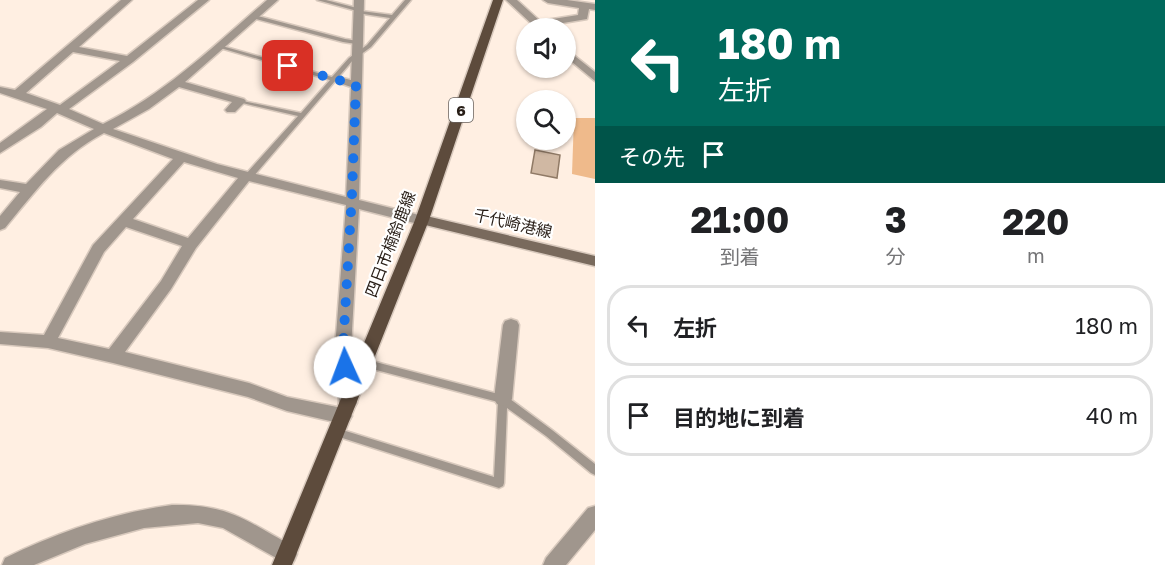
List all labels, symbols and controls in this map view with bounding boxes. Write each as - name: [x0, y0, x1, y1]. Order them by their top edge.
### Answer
- map controls: [516, 18, 576, 150]
- button: sound: [516, 18, 576, 78]
- text: 180 m: [718, 18, 841, 68]
- icon: left: [619, 24, 697, 102]
- pin: [262, 40, 313, 91]
- icon: arrive: [271, 49, 304, 82]
- text: 左折: [718, 74, 772, 106]
- button: search: [516, 90, 576, 150]
- road number: 6: [449, 98, 473, 122]
- icon: arrive: [697, 138, 730, 171]
- text: その先: [619, 143, 685, 170]
- street label: 四日市楠鈴鹿線: [361, 188, 419, 300]
- text: 21:00: [690, 198, 789, 241]
- text: 3: [885, 198, 907, 241]
- text: 220: [1002, 200, 1070, 243]
- street label: 千代崎港線: [472, 204, 554, 242]
- text: m: [1027, 243, 1045, 267]
- text: 到着: [720, 244, 760, 268]
- text: 分: [886, 244, 906, 268]
- icon: left: [622, 309, 655, 342]
- text: 180 m: [1075, 312, 1138, 339]
- text: 左折: [673, 314, 717, 341]
- position arrow: [313, 335, 377, 399]
- icon: arrive: [622, 399, 655, 432]
- text: 40 m: [1086, 402, 1138, 429]
- text: 目的地に到着: [673, 404, 805, 431]

